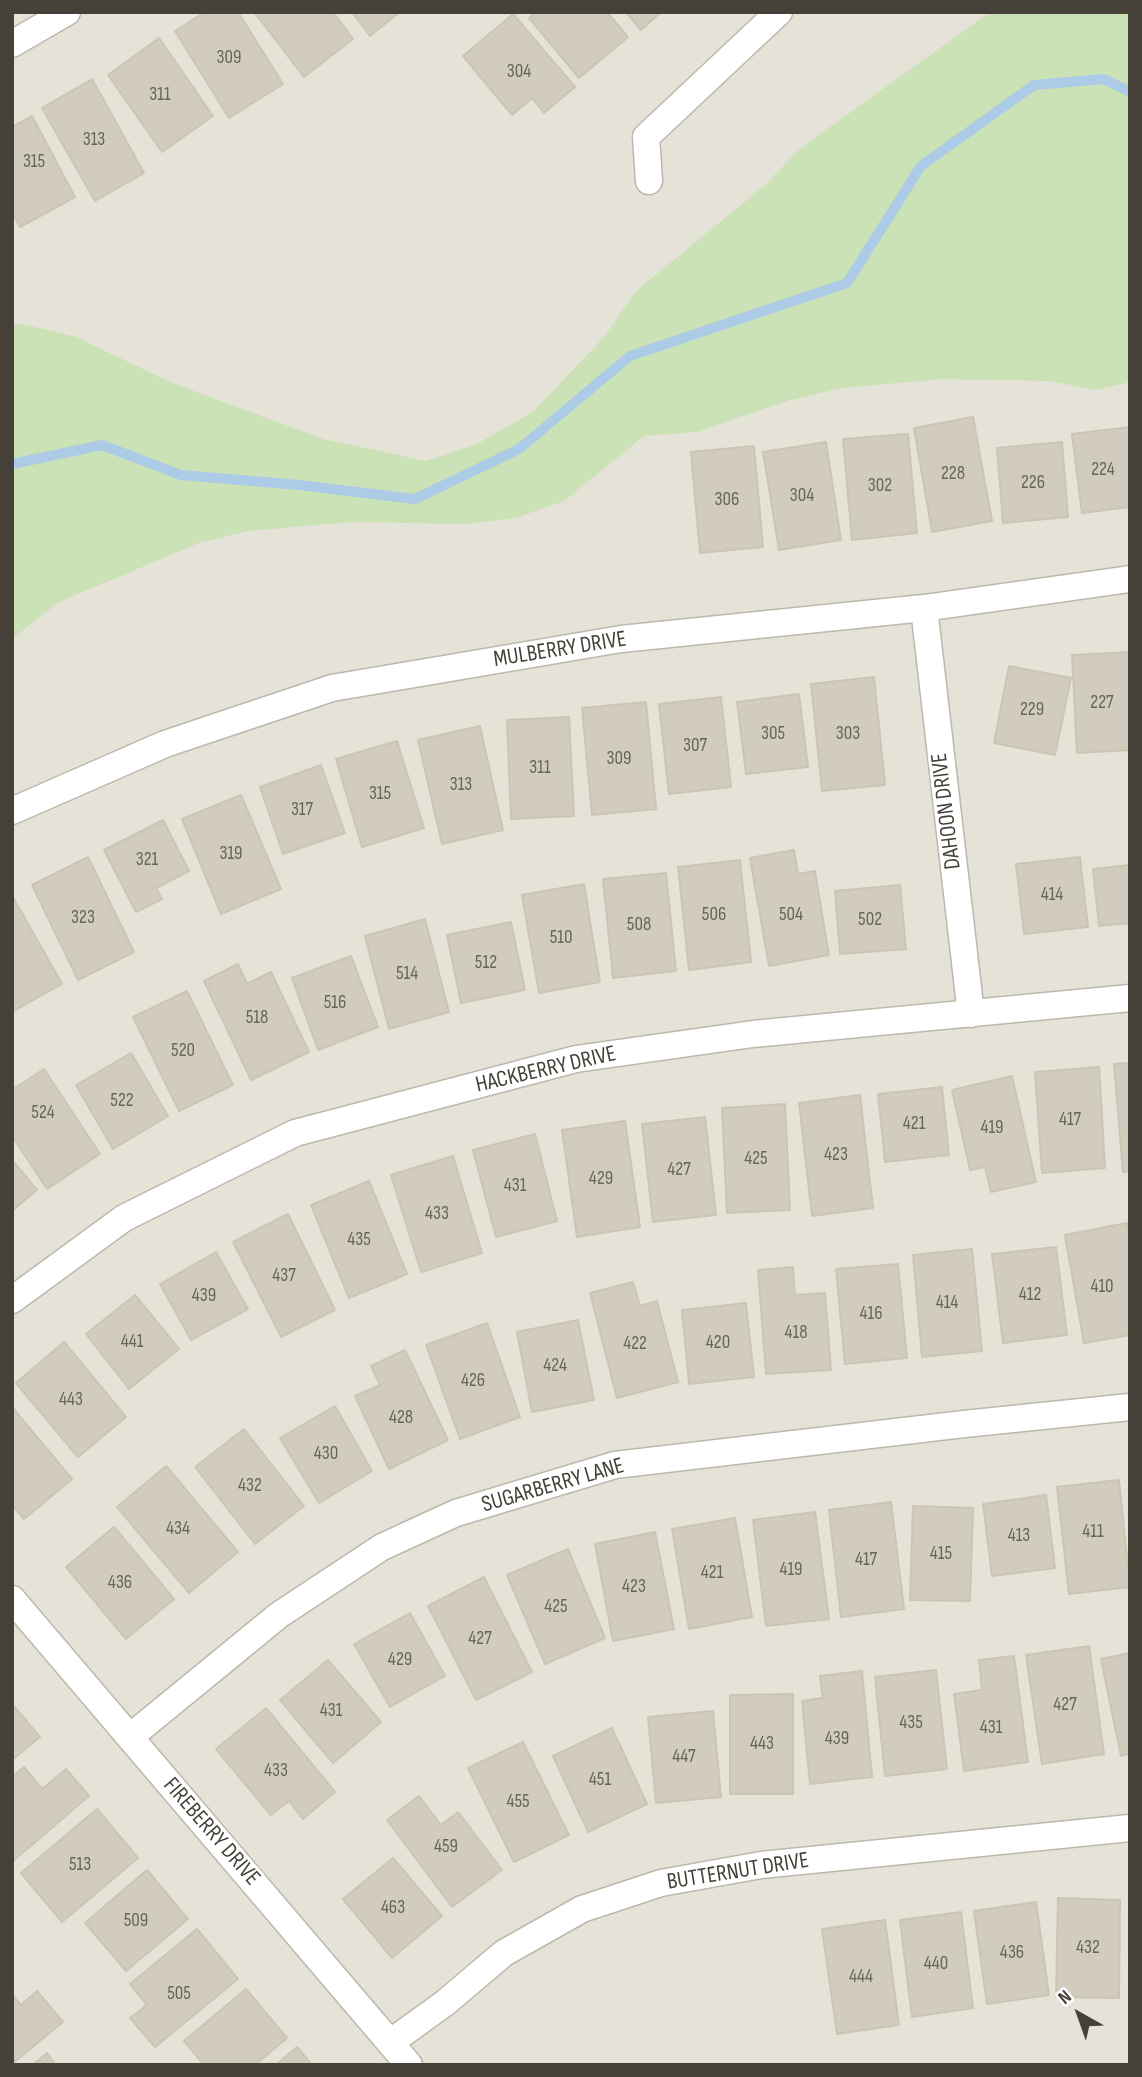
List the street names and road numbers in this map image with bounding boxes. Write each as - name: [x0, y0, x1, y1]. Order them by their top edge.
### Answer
- street label: MULBERRY DRIVE: [492, 626, 628, 674]
- street label: DAHOON DRIVE: [926, 751, 968, 871]
- street label: HACKBERRY DRIVE: [473, 1040, 619, 1100]
- street label: SUGARBERRY LANE: [479, 1452, 627, 1520]
- street label: FIREBERRY DRIVE: [157, 1772, 265, 1892]
- street label: BUTTERNUT DRIVE: [665, 1847, 811, 1897]

